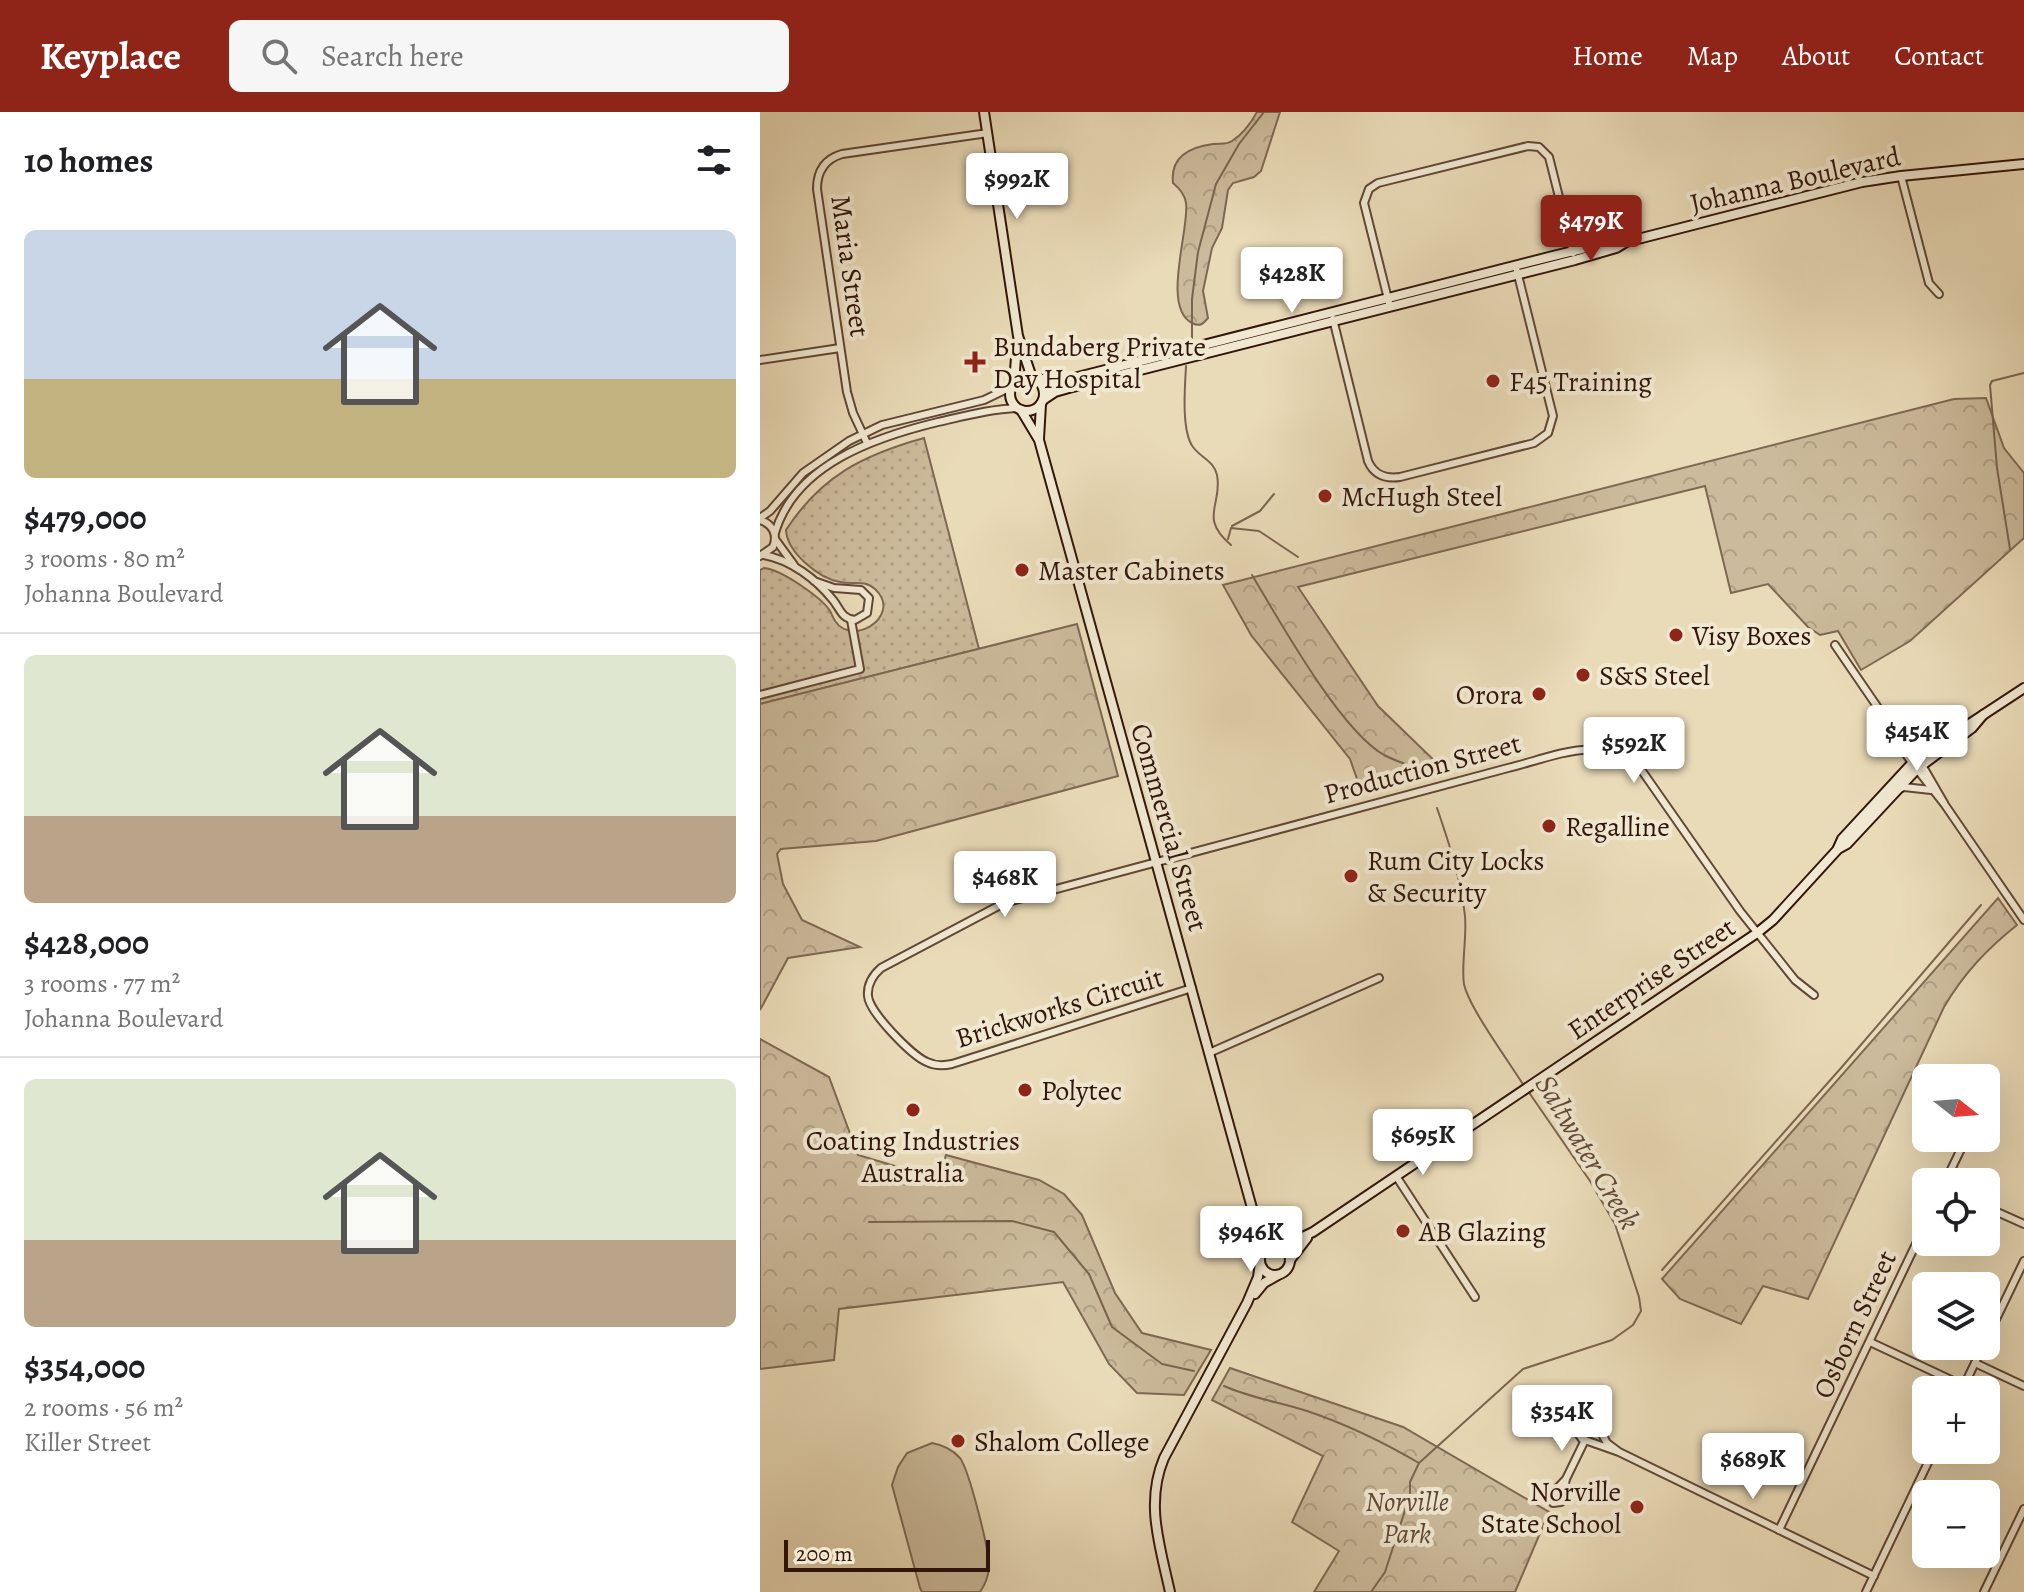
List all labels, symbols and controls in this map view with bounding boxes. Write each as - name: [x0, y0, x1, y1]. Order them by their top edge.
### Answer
- search box: [229, 20, 789, 92]
- text: Keyplace: [40, 30, 181, 82]
- icon: search: [257, 34, 301, 78]
- text: Search here: [321, 36, 464, 76]
- text: Home: [1572, 37, 1643, 75]
- text: Map: [1687, 37, 1738, 75]
- text: About: [1782, 37, 1850, 75]
- text: Contact: [1894, 37, 1984, 75]
- text: 10 homes: [24, 137, 153, 184]
- street label: Johanna Boulevard: [1686, 137, 1905, 223]
- icon: filters: [692, 138, 736, 182]
- pin: $992K: [961, 153, 1073, 221]
- text: $992K: [984, 161, 1050, 196]
- street label: Maria Street: [821, 193, 879, 339]
- pin: $479K: [1535, 195, 1647, 263]
- text: $479K: [1559, 203, 1623, 238]
- pin: $428K: [1236, 247, 1348, 315]
- text: $428K: [1259, 255, 1325, 290]
- icon: home: [308, 282, 452, 426]
- place label: Bundaberg Private Day Hospital: [993, 328, 1206, 398]
- marker: Bundaberg Private Day Hospital: [964, 351, 986, 373]
- place label: F45 Training: [1509, 363, 1652, 401]
- marker: F45 Training: [1484, 372, 1502, 390]
- place label: McHugh Steel: [1341, 478, 1502, 516]
- marker: McHugh Steel: [1316, 487, 1334, 505]
- text: $479,000: [24, 494, 147, 541]
- text: 3 rooms · 80 m²: [24, 541, 185, 576]
- place label: Master Cabinets: [1038, 552, 1225, 590]
- marker: Master Cabinets: [1013, 561, 1031, 579]
- text: Johanna Boulevard: [24, 576, 223, 611]
- place label: Visy Boxes: [1691, 617, 1812, 655]
- marker: Visy Boxes: [1667, 626, 1685, 644]
- place label: S&S Steel: [1599, 657, 1710, 695]
- marker: S&S Steel: [1574, 666, 1592, 684]
- place label: Orora: [1456, 676, 1523, 714]
- marker: Orora: [1530, 685, 1548, 703]
- pin: $454K: [1861, 705, 1973, 773]
- icon: home: [308, 707, 452, 851]
- text: $454K: [1885, 713, 1949, 748]
- pin: $592K: [1578, 717, 1690, 785]
- street label: Commercial Street: [1121, 719, 1217, 936]
- street label: Production Street: [1320, 724, 1525, 814]
- text: $592K: [1602, 725, 1666, 760]
- place label: Regalline: [1565, 808, 1670, 846]
- marker: Regalline: [1540, 817, 1558, 835]
- place label: Rum City Locks & Security: [1367, 842, 1545, 912]
- pin: $468K: [949, 851, 1061, 919]
- text: $468K: [972, 859, 1038, 894]
- marker: Rum City Locks & Security: [1342, 867, 1360, 885]
- street label: Enterprise Street: [1560, 909, 1743, 1049]
- text: $428,000: [24, 919, 149, 966]
- street label: Brickworks Circuit: [951, 958, 1168, 1058]
- text: 3 rooms · 77 m²: [24, 966, 180, 1001]
- text: Johanna Boulevard: [24, 1001, 223, 1036]
- north arrow: [1912, 1064, 2000, 1152]
- map controls: [1912, 1064, 2000, 1568]
- water label: Saltwater Creek: [1526, 1067, 1650, 1237]
- place label: Polytec: [1041, 1072, 1122, 1110]
- marker: Polytec: [1016, 1081, 1034, 1099]
- marker: Coating Industries Australia: [904, 1101, 922, 1119]
- pin: $695K: [1367, 1109, 1479, 1177]
- text: $695K: [1391, 1117, 1455, 1152]
- place label: Coating Industries Australia: [806, 1122, 1020, 1192]
- icon: home: [308, 1131, 452, 1275]
- button: locate: [1912, 1168, 2000, 1256]
- pin: $946K: [1195, 1206, 1307, 1274]
- place label: AB Glazing: [1418, 1213, 1546, 1251]
- text: $946K: [1218, 1214, 1284, 1249]
- marker: AB Glazing: [1394, 1222, 1412, 1240]
- street label: Osborn Street: [1804, 1244, 1906, 1405]
- button: layers: [1912, 1272, 2000, 1360]
- text: $354,000: [24, 1343, 145, 1390]
- button: +: [1912, 1376, 2000, 1464]
- pin: $354K: [1506, 1385, 1618, 1453]
- text: 2 rooms · 56 m²: [24, 1390, 183, 1425]
- text: $354K: [1530, 1393, 1594, 1428]
- place label: Shalom College: [974, 1423, 1150, 1461]
- text: Killer Street: [24, 1425, 151, 1460]
- marker: Shalom College: [949, 1432, 967, 1450]
- pin: $689K: [1697, 1433, 1809, 1501]
- text: $689K: [1720, 1441, 1786, 1476]
- place label: Norville State School: [1481, 1473, 1621, 1543]
- button: −: [1912, 1480, 2000, 1568]
- park label: Norville Park: [1365, 1483, 1449, 1553]
- marker: Norville State School: [1628, 1498, 1646, 1516]
- scale bar: [784, 1536, 990, 1572]
- text: 200 m: [796, 1539, 853, 1569]

